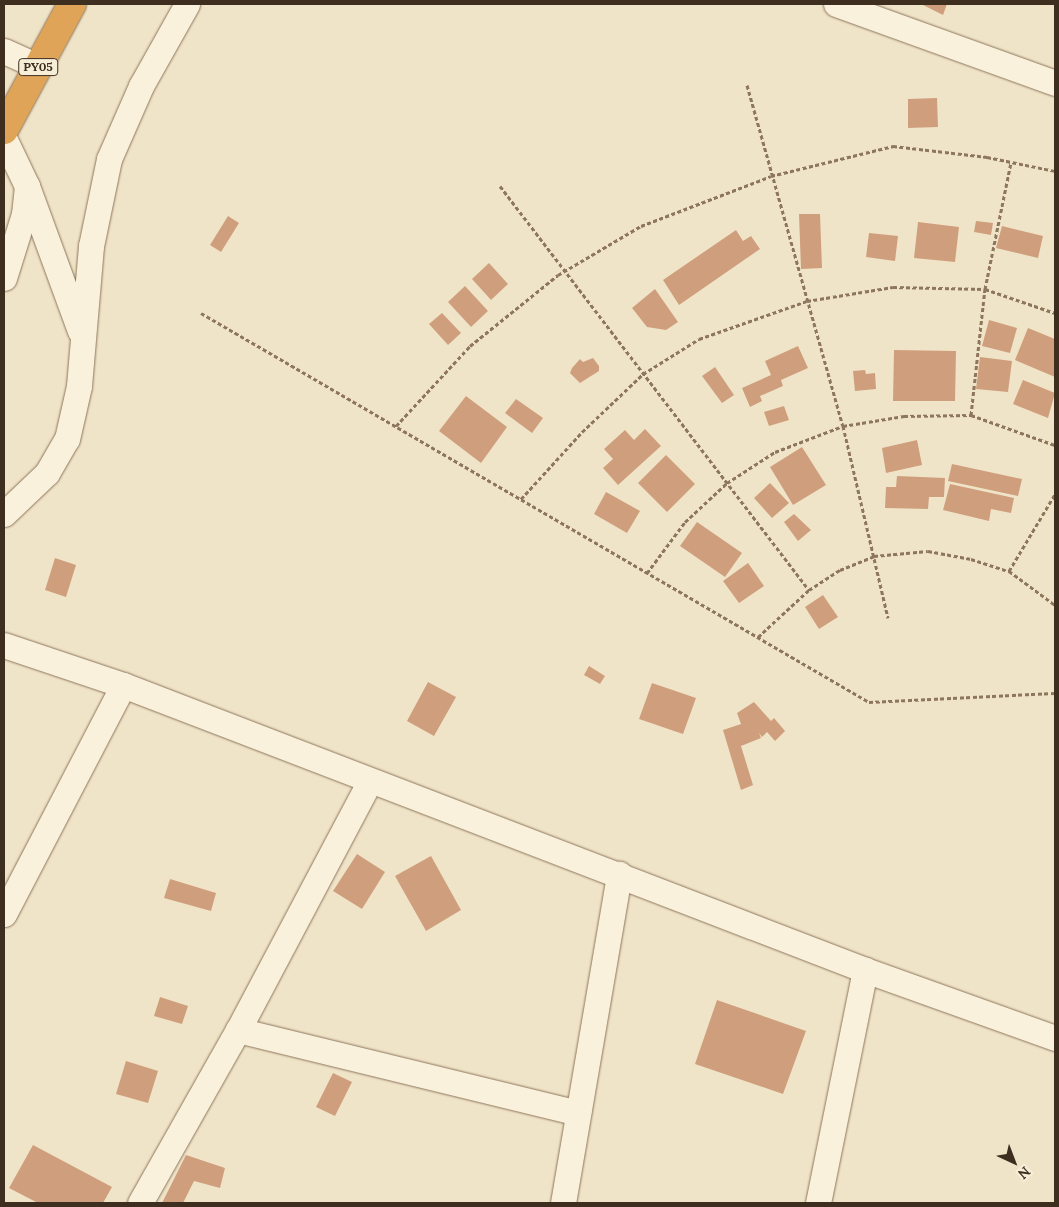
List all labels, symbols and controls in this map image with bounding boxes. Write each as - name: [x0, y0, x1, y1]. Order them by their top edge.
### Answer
- road number: PY05: [18, 58, 58, 76]
- north arrow: [989, 1137, 1039, 1187]
- text: N: [1014, 1163, 1034, 1183]

